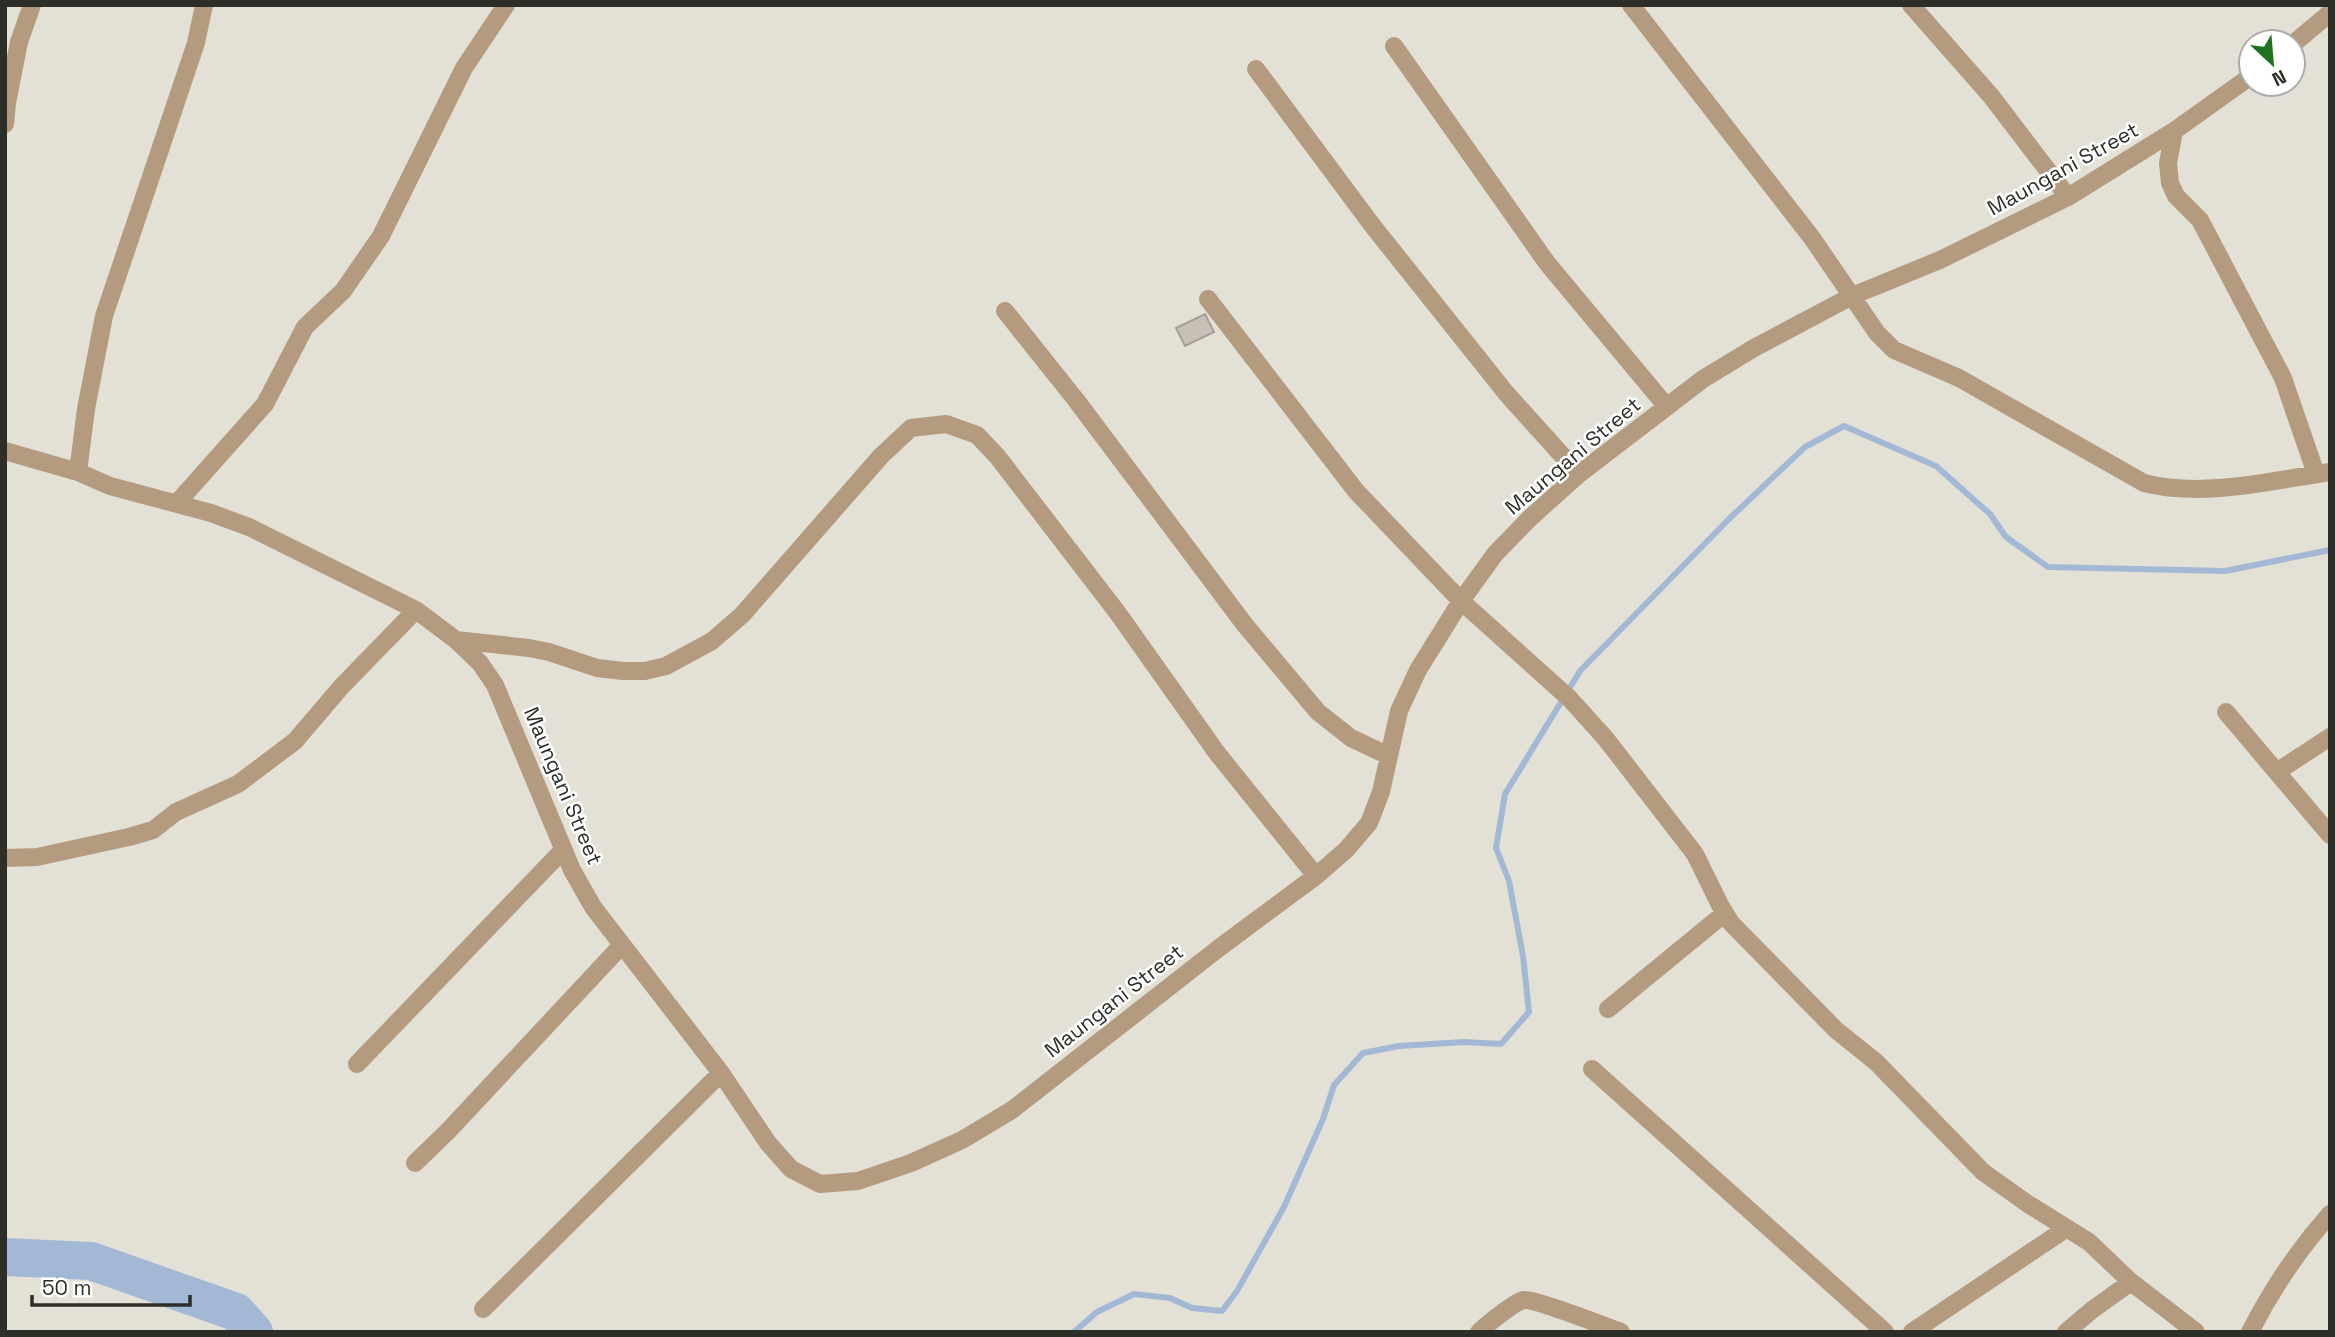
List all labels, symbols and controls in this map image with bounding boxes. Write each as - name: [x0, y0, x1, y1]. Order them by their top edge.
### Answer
- north arrow: [2237, 28, 2307, 98]
- text: N: [2268, 64, 2290, 92]
- street label: Maungani Street: [1982, 116, 2143, 221]
- street label: Maungani Street: [1499, 391, 1646, 520]
- street label: Maungani Street: [518, 703, 609, 869]
- street label: Maungani Street: [1039, 938, 1189, 1063]
- scale bar: [32, 1264, 189, 1308]
- text: 50 m: [42, 1274, 92, 1301]

